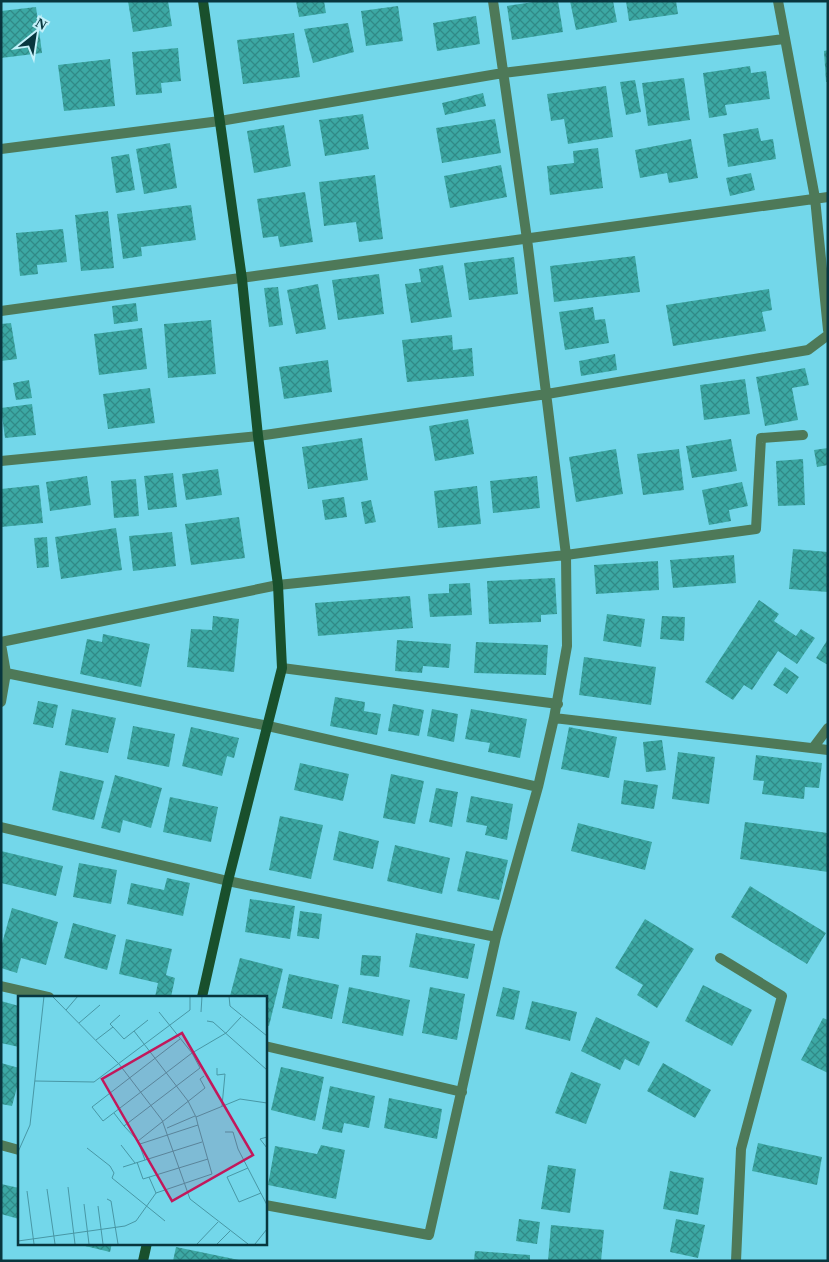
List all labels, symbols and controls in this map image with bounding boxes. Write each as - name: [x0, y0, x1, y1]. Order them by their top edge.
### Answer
- north arrow: [10, 10, 60, 60]
- text: N: [33, 15, 49, 33]
- inset map: [18, 996, 266, 1244]

